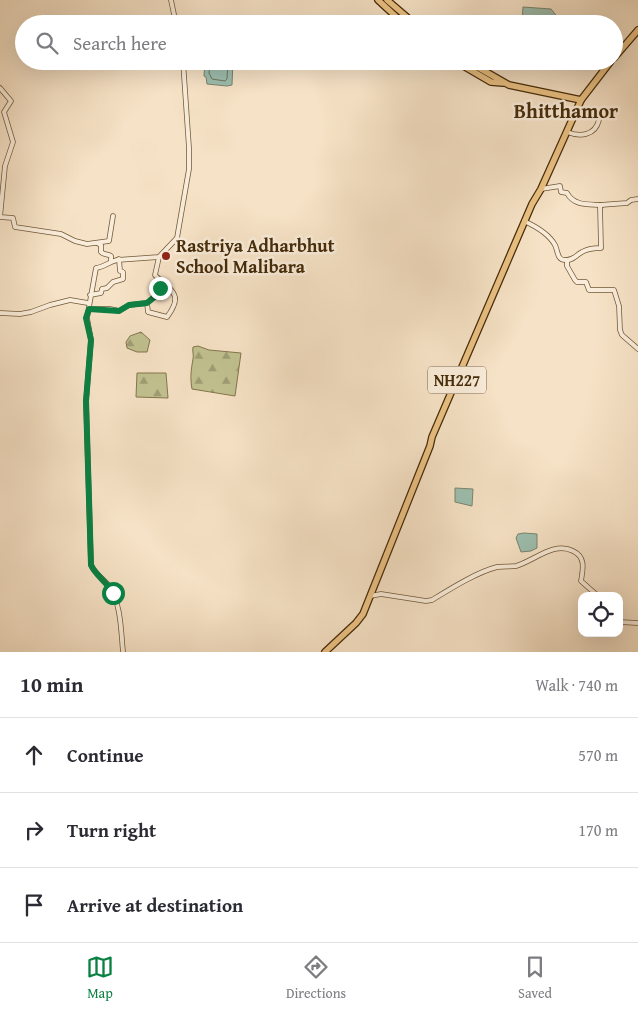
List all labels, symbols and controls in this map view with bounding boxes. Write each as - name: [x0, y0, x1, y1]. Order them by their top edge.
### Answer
- search box: [15, 15, 623, 70]
- icon: search: [33, 29, 61, 57]
- text: Search here: [73, 29, 167, 57]
- district label: Bhitthamor: [514, 96, 618, 125]
- place label: Rastriya Adharbhut School Malibara: [176, 232, 335, 280]
- marker: Rastriya Adharbhut School Malibara: [160, 250, 172, 262]
- route end: [149, 277, 172, 300]
- road number: NH227: [428, 366, 486, 394]
- route start: [102, 582, 125, 605]
- map controls: [578, 592, 623, 637]
- button: locate: [578, 592, 623, 637]
- text: 10 min: [20, 669, 83, 700]
- text: Walk · 740 m: [535, 673, 618, 697]
- icon: ahead: [20, 741, 48, 769]
- text: Continue: [67, 741, 144, 769]
- text: 570 m: [578, 743, 618, 767]
- icon: right: [20, 816, 48, 844]
- text: Turn right: [67, 816, 156, 844]
- text: 170 m: [578, 818, 618, 842]
- icon: arrive: [20, 891, 48, 919]
- text: Arrive at destination: [67, 891, 243, 919]
- tab: Map: [86, 953, 114, 1003]
- tab: Directions: [286, 953, 346, 1003]
- tab: Saved: [518, 953, 552, 1003]

